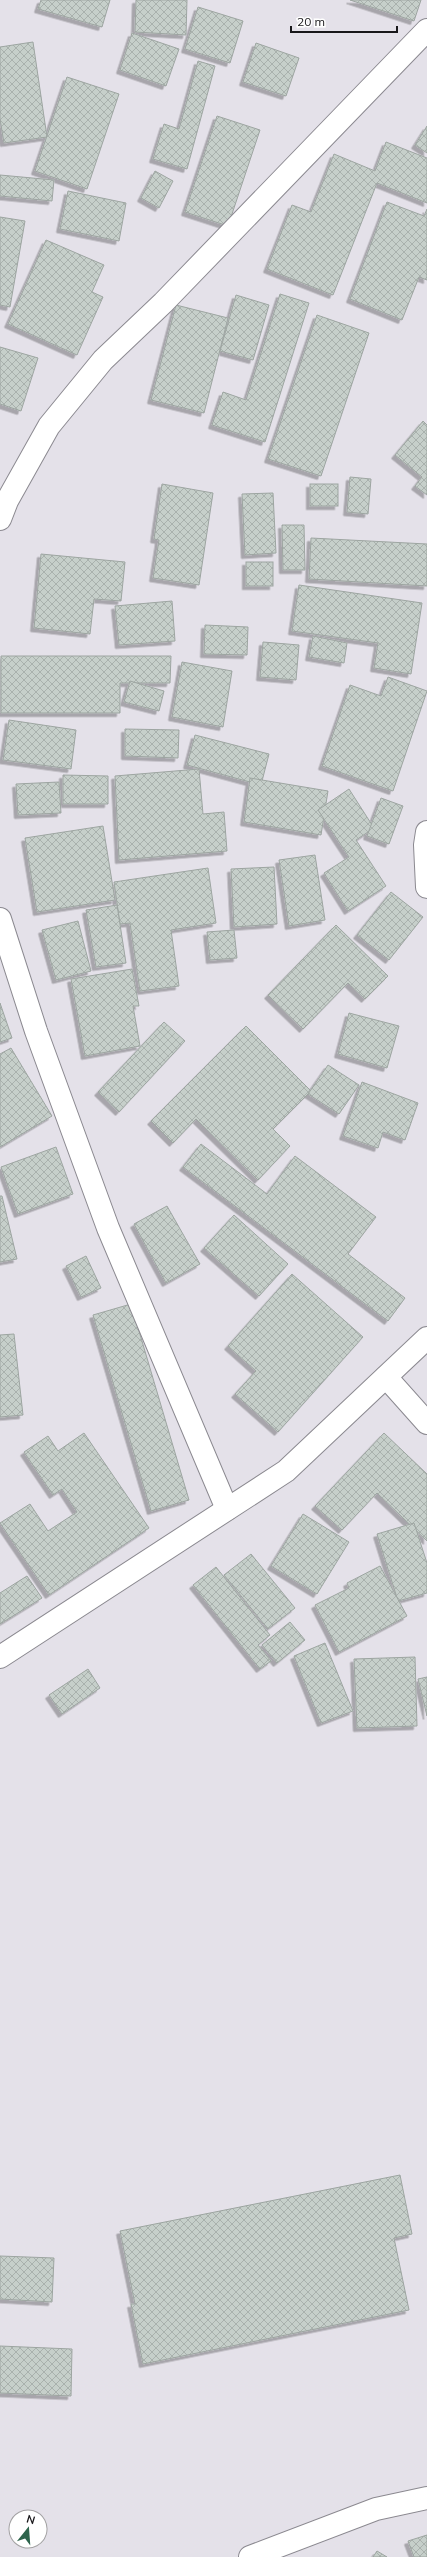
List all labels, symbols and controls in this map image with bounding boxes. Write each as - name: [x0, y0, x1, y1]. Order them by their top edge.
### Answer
- scale bar: [291, 8, 397, 34]
- text: 20 m: [297, 14, 325, 29]
- north arrow: [8, 2509, 48, 2549]
- text: N: [25, 2512, 37, 2527]

